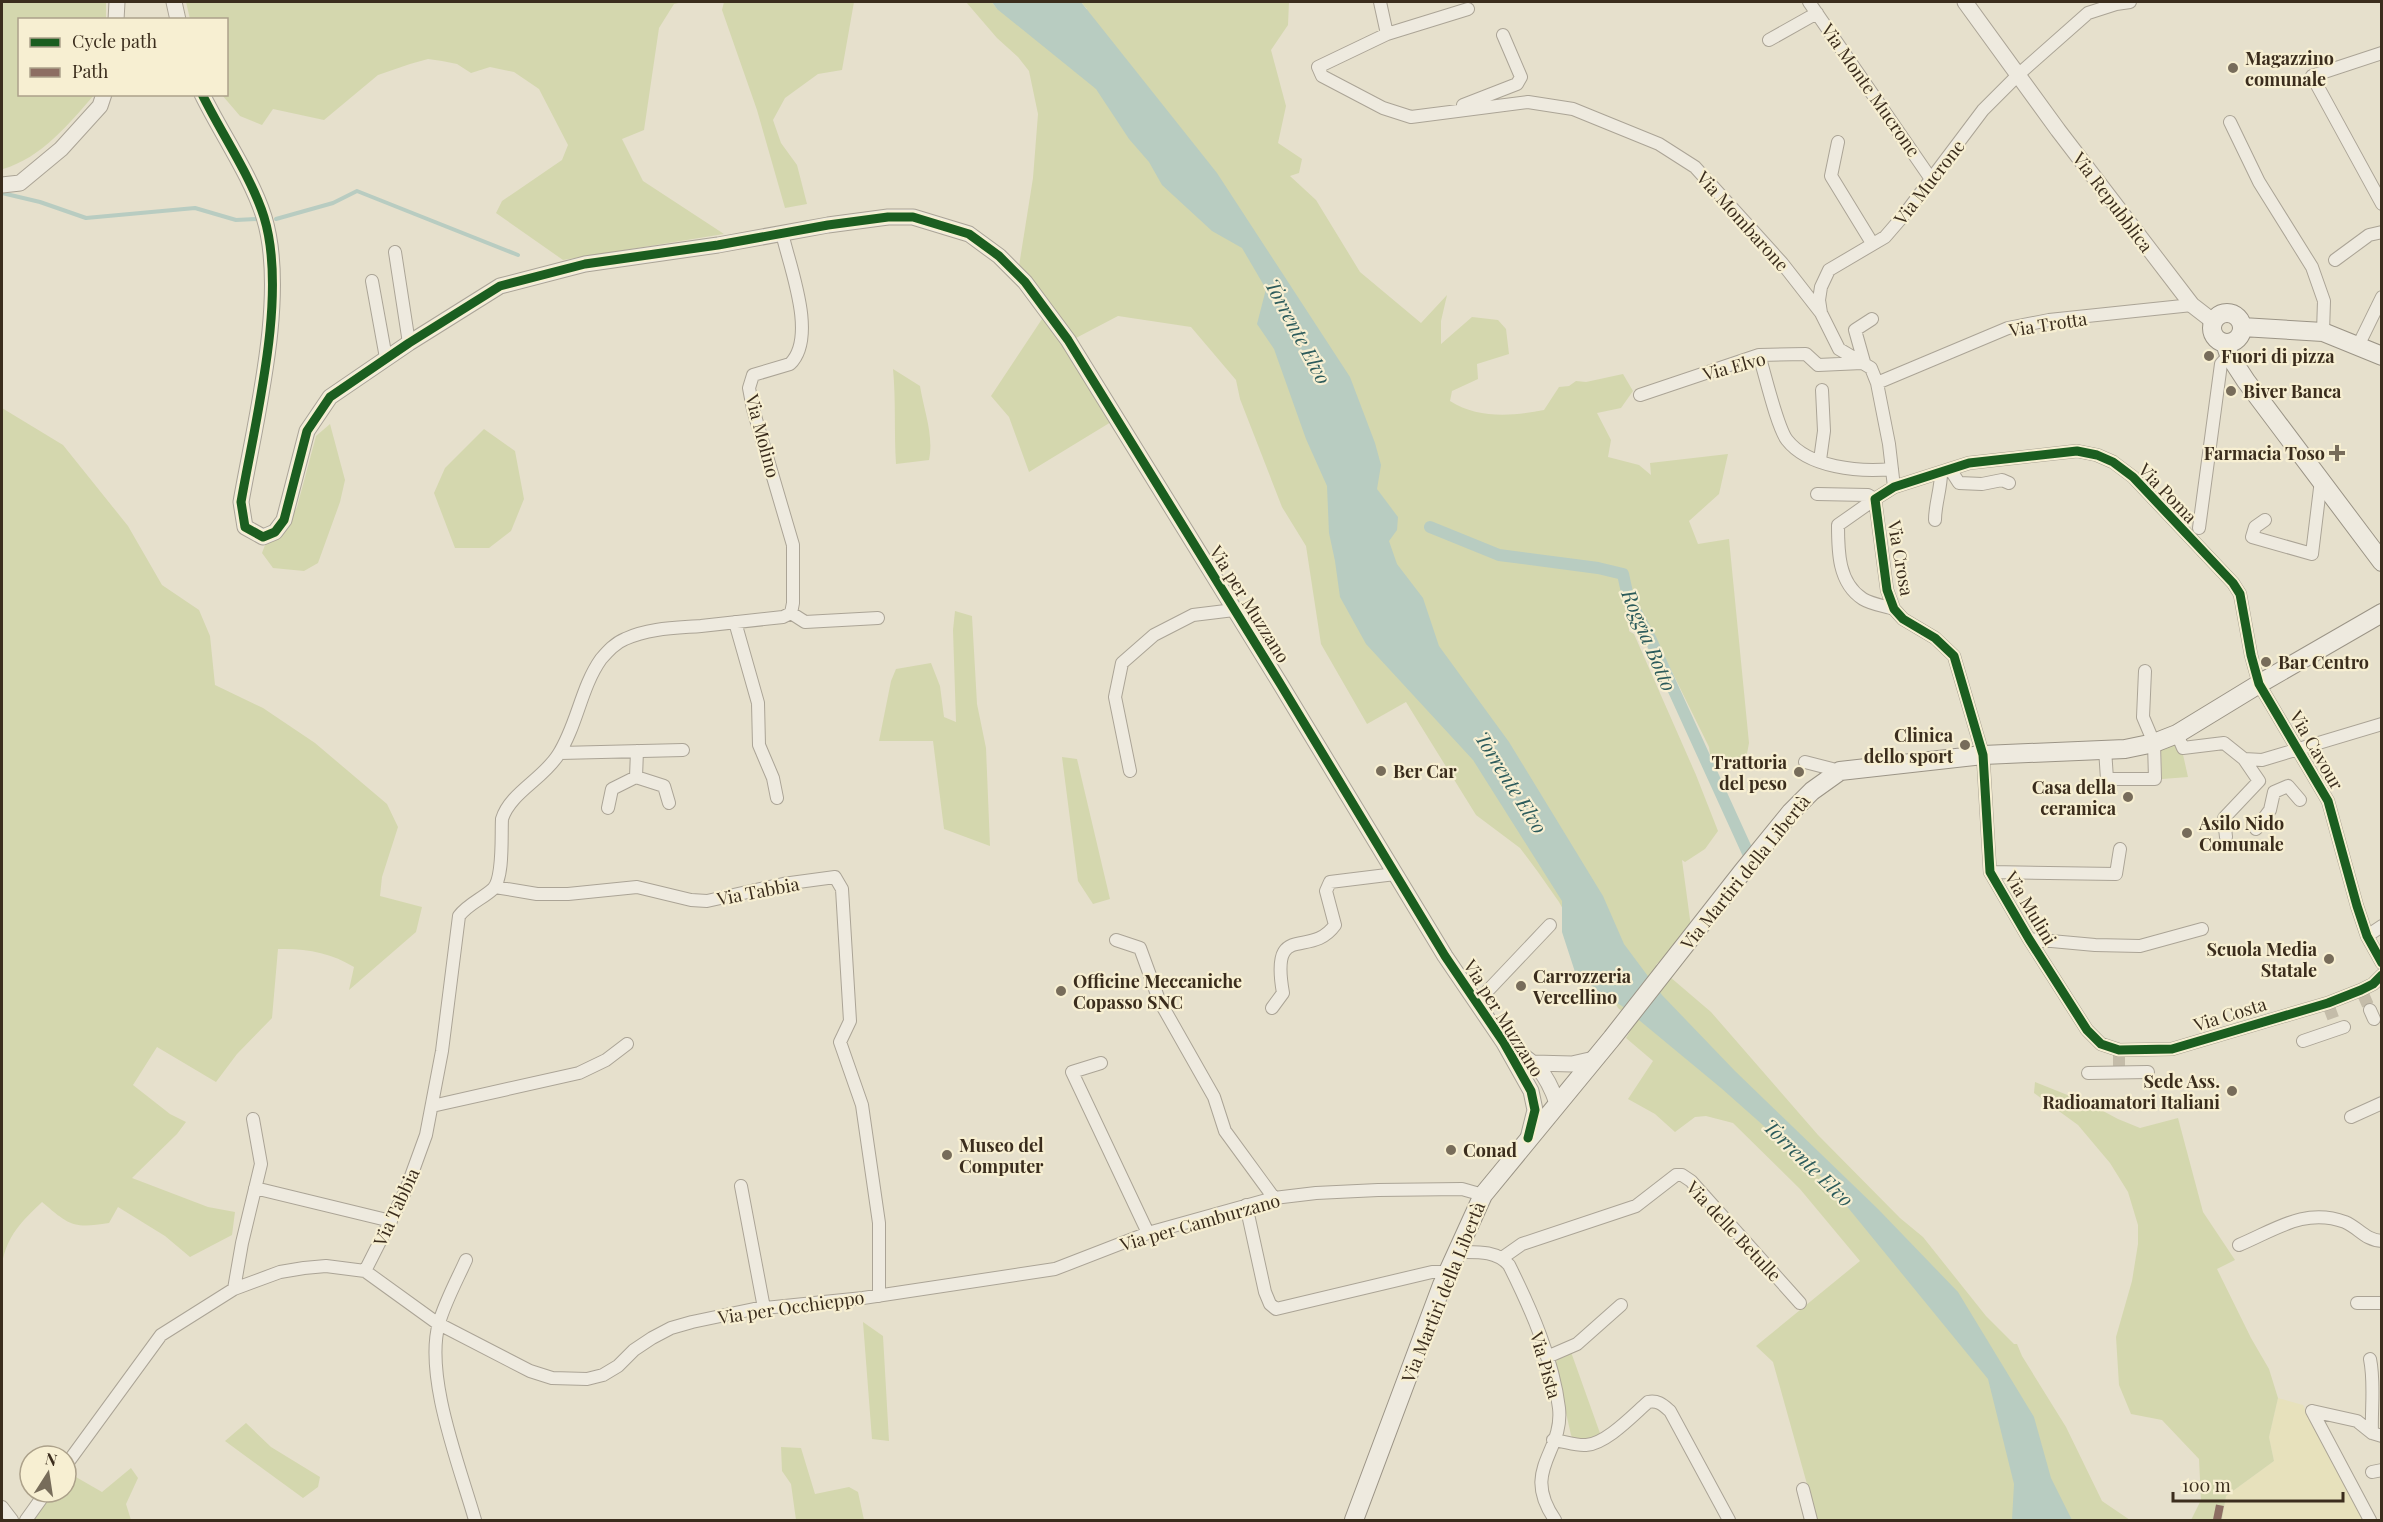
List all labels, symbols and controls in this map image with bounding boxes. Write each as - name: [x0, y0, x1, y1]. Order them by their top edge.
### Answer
- legend: [18, 18, 228, 96]
- street label: Via Monte Mucrone: [1815, 18, 1926, 161]
- text: Cycle path: [72, 29, 157, 53]
- place label: Magazzino comunale: [2245, 46, 2334, 91]
- text: Path: [72, 59, 109, 83]
- marker: Magazzino comunale: [2226, 61, 2240, 75]
- street label: Via Mucrone: [1888, 135, 1970, 230]
- street label: Via Repubblica: [2067, 146, 2158, 257]
- street label: Via Mombarone: [1691, 165, 1794, 276]
- water label: Torrente Elvo: [1260, 273, 1338, 389]
- street label: Via Trotta: [2006, 306, 2089, 342]
- place label: Fuori di pizza: [2221, 344, 2335, 368]
- street label: Via Elvo: [1699, 346, 1768, 386]
- marker: Fuori di pizza: [2202, 349, 2216, 363]
- place label: Biver Banca: [2243, 379, 2342, 403]
- marker: Biver Banca: [2224, 384, 2238, 398]
- street label: Via Molino: [740, 391, 786, 480]
- place label: Farmacia Toso: [2204, 441, 2325, 465]
- marker: Farmacia Toso: [2330, 446, 2344, 460]
- street label: Via Poma: [2133, 457, 2203, 528]
- street label: Via Crosa: [1882, 517, 1919, 598]
- street label: Via per Muzzano: [1204, 540, 1296, 667]
- water label: Roggia Botto: [1616, 584, 1684, 695]
- place label: Bar Centro: [2278, 650, 2369, 674]
- marker: Bar Centro: [2259, 655, 2273, 669]
- street label: Via Cavour: [2284, 705, 2349, 794]
- place label: Clinica dello sport: [1864, 723, 1954, 768]
- water label: Torrente Elvo: [1470, 726, 1554, 838]
- marker: Clinica dello sport: [1958, 738, 1972, 752]
- place label: Trattoria del peso: [1712, 750, 1788, 795]
- place label: Ber Car: [1393, 759, 1457, 783]
- marker: Ber Car: [1374, 764, 1388, 778]
- marker: Trattoria del peso: [1792, 765, 1806, 779]
- place label: Casa della ceramica: [2032, 775, 2117, 820]
- street label: Via Martiri della Libertà: [1674, 789, 1815, 955]
- marker: Casa della ceramica: [2121, 790, 2135, 804]
- place label: Asilo Nido Comunale: [2198, 811, 2284, 856]
- marker: Asilo Nido Comunale: [2180, 826, 2194, 840]
- street label: Via Mulini: [1999, 866, 2062, 949]
- street label: Via Tabbia: [714, 871, 801, 911]
- place label: Scuola Media Statale: [2206, 937, 2318, 982]
- marker: Scuola Media Statale: [2322, 952, 2336, 966]
- street label: Via per Muzzano: [1458, 954, 1550, 1081]
- place label: Carrozzeria Vercellino: [1532, 964, 1632, 1009]
- place label: Officine Meccaniche Copasso SNC: [1073, 969, 1242, 1014]
- marker: Carrozzeria Vercellino: [1514, 979, 1528, 993]
- marker: Officine Meccaniche Copasso SNC: [1054, 984, 1068, 998]
- street label: Via Costa: [2190, 992, 2269, 1037]
- place label: Sede Ass. Radioamatori Italiani: [2042, 1069, 2220, 1114]
- marker: Sede Ass. Radioamatori Italiani: [2225, 1084, 2239, 1098]
- water label: Torrente Elvo: [1758, 1112, 1860, 1212]
- place label: Museo del Computer: [959, 1133, 1044, 1178]
- place label: Conad: [1463, 1138, 1517, 1162]
- marker: Conad: [1444, 1143, 1458, 1157]
- marker: Museo del Computer: [940, 1148, 954, 1162]
- street label: Via Tabbia: [367, 1164, 424, 1251]
- street label: Via delle Betulle: [1681, 1175, 1787, 1286]
- street label: Via per Camburzano: [1116, 1188, 1283, 1257]
- street label: Via Martiri della Libertà: [1395, 1198, 1490, 1387]
- street label: Via per Occhieppo: [715, 1285, 866, 1329]
- street label: Via Pista: [1525, 1328, 1567, 1401]
- north arrow: [18, 1444, 78, 1504]
- text: N: [43, 1447, 59, 1470]
- scale bar: [2173, 1465, 2342, 1503]
- text: 100 m: [2182, 1473, 2231, 1497]

